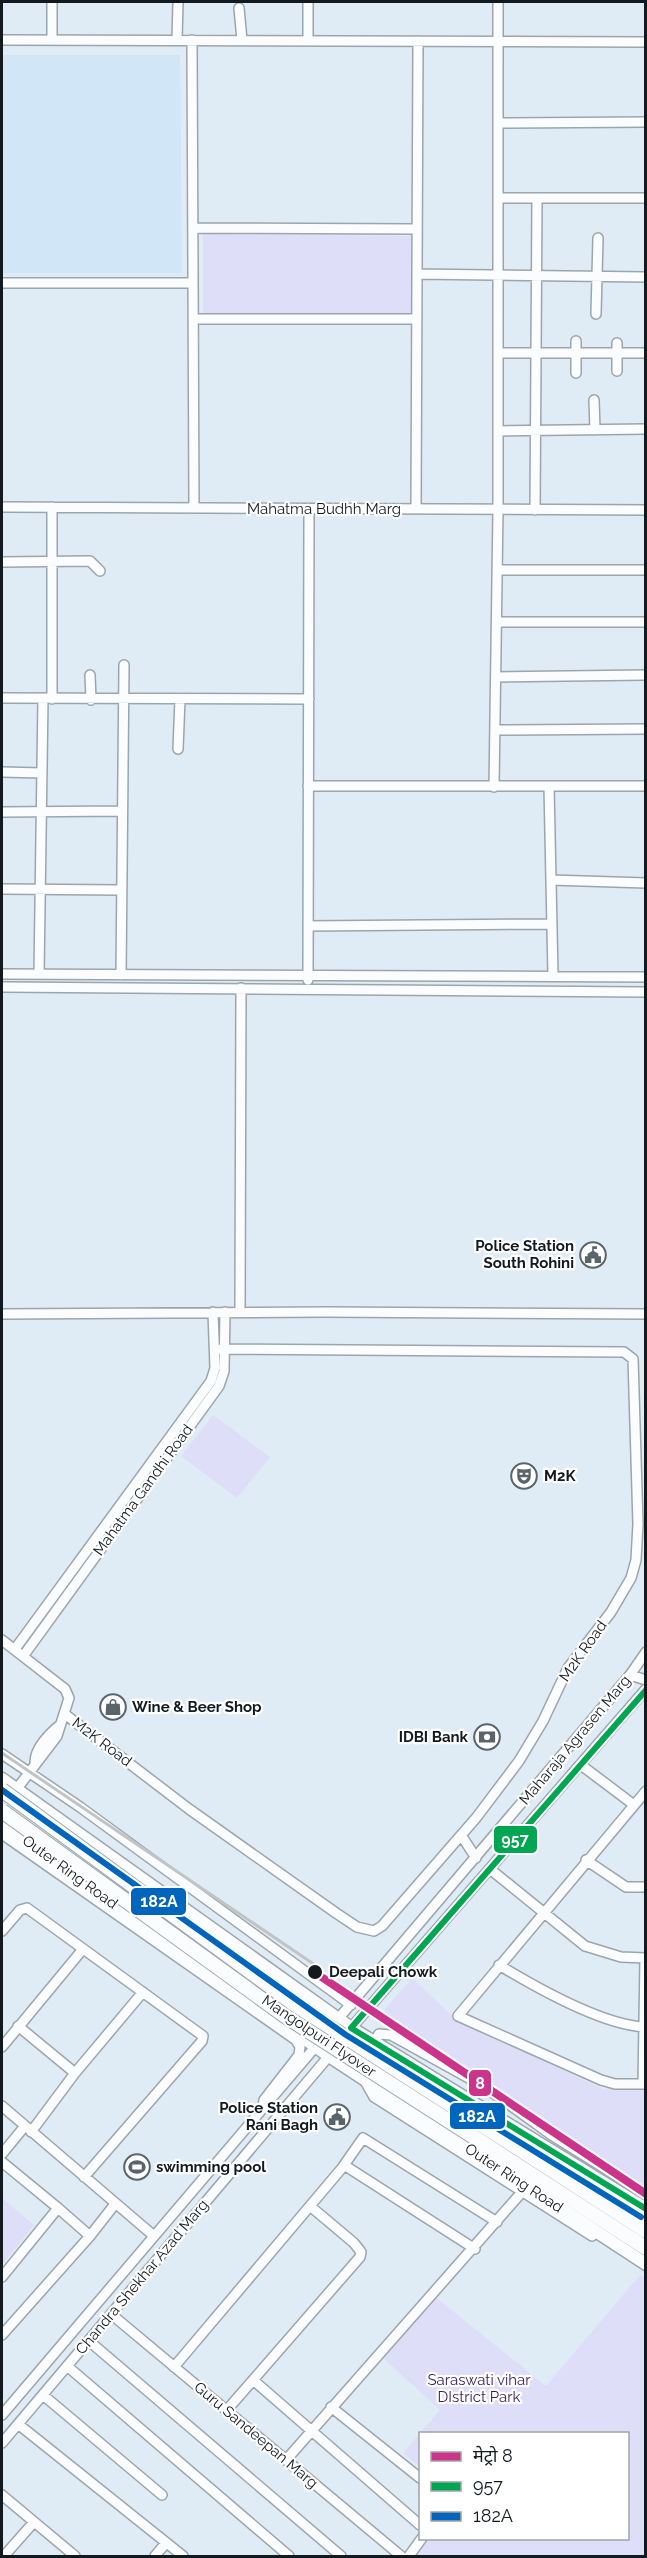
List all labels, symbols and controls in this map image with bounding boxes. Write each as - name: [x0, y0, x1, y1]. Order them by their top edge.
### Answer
- street label: Mahatma Budhh Marg: [247, 500, 401, 518]
- place label: Police Station South Rohini: [475, 1237, 574, 1272]
- public building icon: Police Station South Rohini: [578, 1240, 608, 1270]
- street label: Mahatma Gandhi Road: [89, 1421, 197, 1559]
- theatre icon: M2K: [509, 1461, 539, 1491]
- place label: M2K: [544, 1467, 576, 1485]
- street label: M2K Road: [555, 1617, 611, 1685]
- street label: Maharaja Agrasen Marg: [516, 1672, 634, 1808]
- shop icon: Wine & Beer Shop: [98, 1692, 128, 1722]
- place label: Wine & Beer Shop: [132, 1698, 262, 1716]
- street label: M2K Road: [69, 1714, 135, 1770]
- bank icon: IDBI Bank: [472, 1722, 502, 1752]
- place label: IDBI Bank: [399, 1728, 469, 1746]
- line badge: 957: [493, 1825, 538, 1854]
- text: 957: [501, 1830, 529, 1849]
- street label: Outer Ring Road: [19, 1831, 121, 1913]
- line badge: 182A: [130, 1887, 187, 1916]
- text: 182A: [140, 1892, 178, 1911]
- marker: Deepali Chowk: [306, 1963, 324, 1981]
- place label: Deepali Chowk: [329, 1963, 438, 1981]
- street label: Mangolpuri Flyover: [259, 1991, 380, 2081]
- line badge: 8: [468, 2069, 492, 2097]
- text: 8: [475, 2074, 485, 2093]
- place label: Police Station Rani Bagh: [219, 2099, 318, 2134]
- public building icon: Police Station Rani Bagh: [322, 2102, 352, 2132]
- line badge: 182A: [449, 2102, 506, 2130]
- text: 182A: [458, 2107, 496, 2126]
- street label: Outer Ring Road: [462, 2140, 566, 2216]
- sports icon: swimming pool: [122, 2152, 152, 2182]
- place label: swimming pool: [156, 2158, 266, 2176]
- street label: Chandra Shekhar Azad Marg: [72, 2196, 212, 2358]
- park label: Saraswati vihar DIstrict Park: [427, 2371, 531, 2406]
- street label: Guru Sandeepan Marg: [190, 2378, 322, 2492]
- legend: [419, 2432, 629, 2540]
- text: मेट्रो 8: [473, 2445, 513, 2466]
- text: 957: [473, 2475, 503, 2496]
- text: 182A: [473, 2505, 513, 2526]

